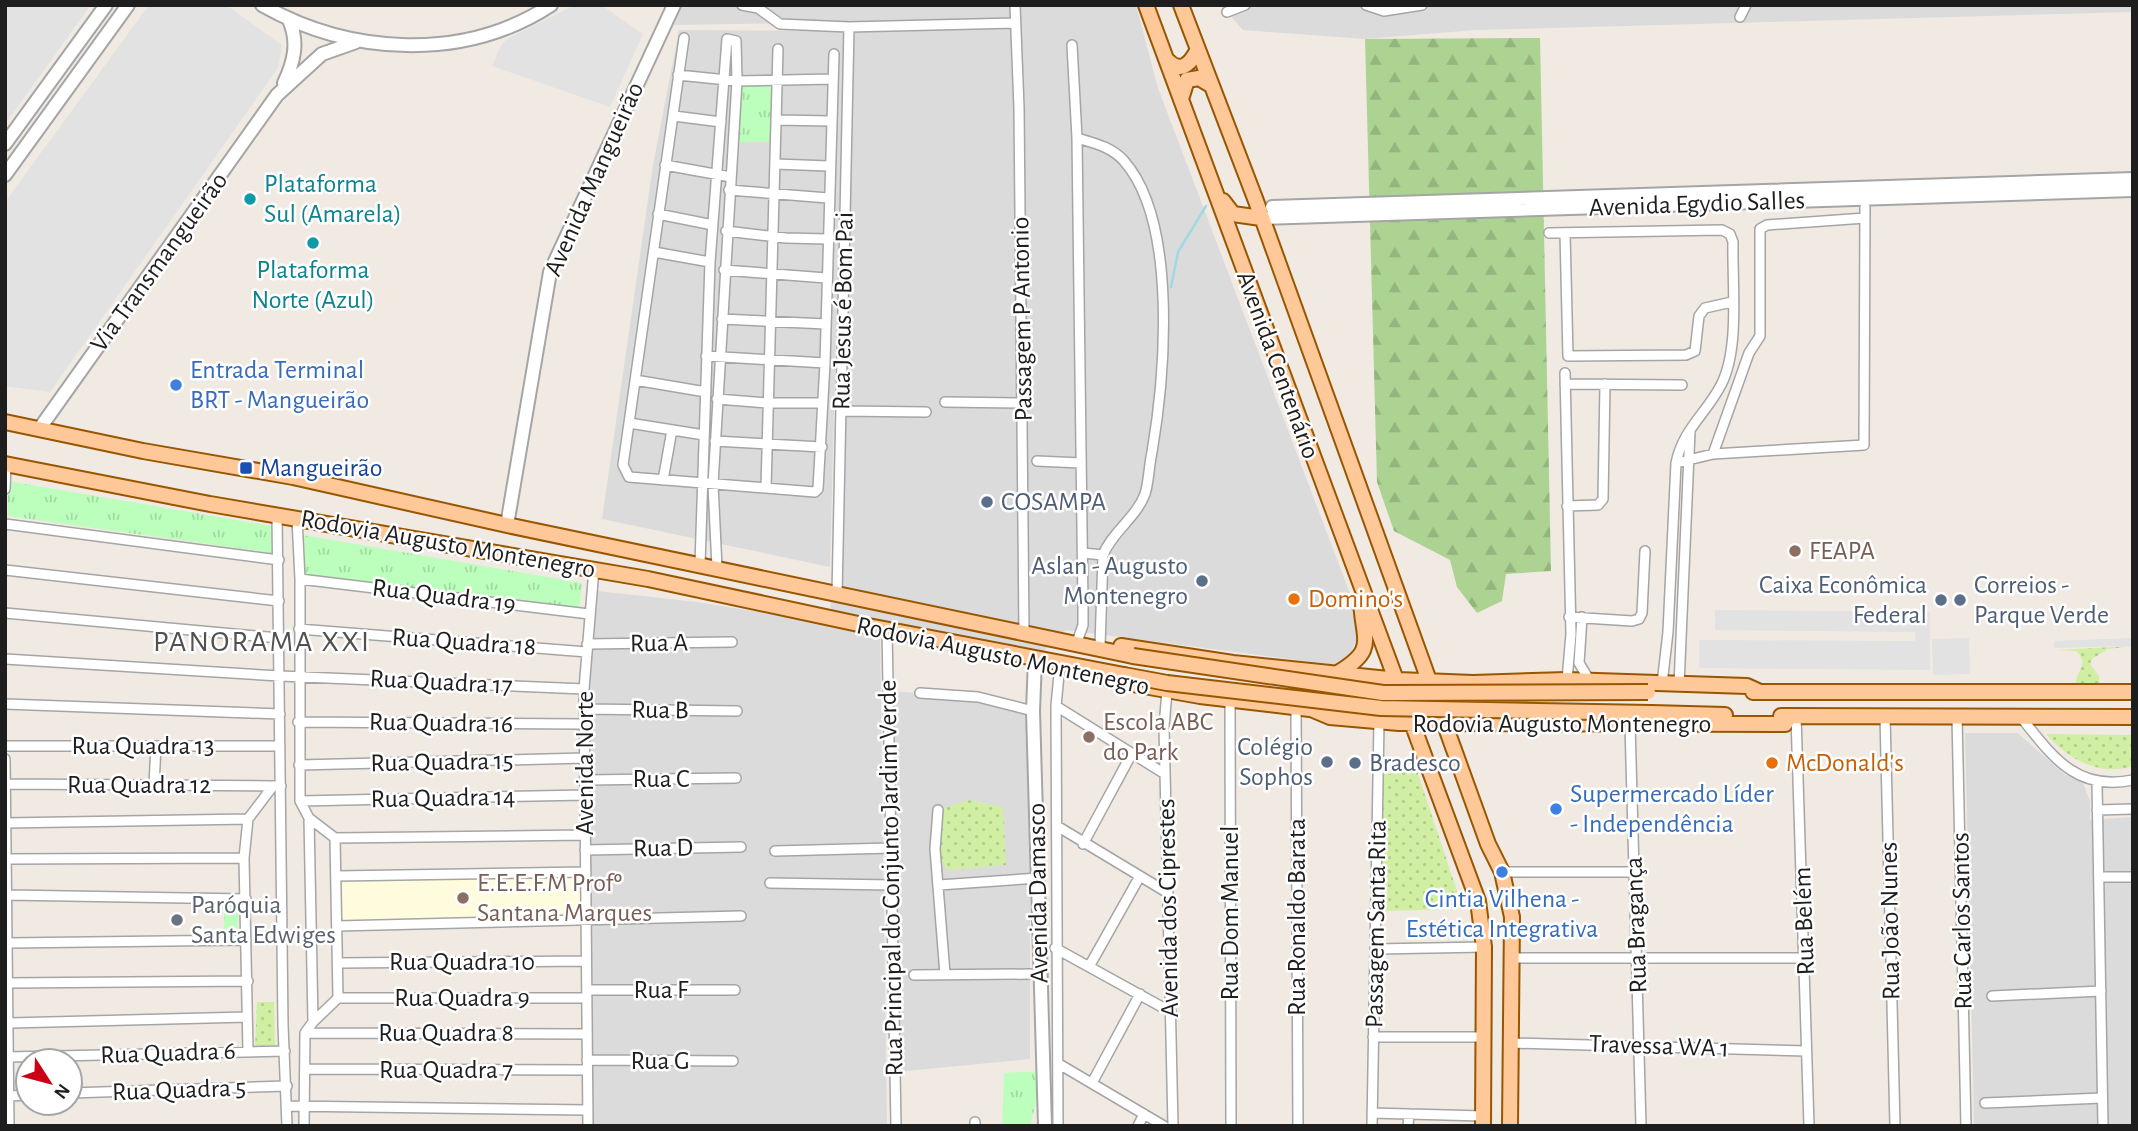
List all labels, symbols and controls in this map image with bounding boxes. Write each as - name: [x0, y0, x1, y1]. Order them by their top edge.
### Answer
- street label: Avenida Mangueirão: [540, 78, 648, 280]
- street label: Via Transmangueirão: [86, 168, 232, 356]
- place label: Plataforma Sul (Amarela): [264, 171, 402, 227]
- street label: Avenida Egydio Salles: [1588, 187, 1806, 221]
- marker: Plataforma Sul (Amarela): [242, 191, 258, 207]
- street label: Rua Jesus é Bom Pai: [828, 212, 858, 410]
- street label: Passagem P Antonio: [1007, 216, 1037, 422]
- marker: Plataforma Norte (Azul): [305, 235, 321, 251]
- place label: Plataforma Norte (Azul): [251, 257, 375, 313]
- street label: Avenida Centenário: [1232, 268, 1324, 462]
- place label: Entrada Terminal BRT - Mangueirão: [190, 357, 369, 413]
- marker: Entrada Terminal BRT - Mangueirão: [168, 377, 184, 393]
- place label: Mangueirão: [260, 455, 383, 481]
- marker: Mangueirão: [238, 460, 254, 476]
- place label: COSAMPA: [1001, 489, 1106, 515]
- marker: COSAMPA: [979, 494, 995, 510]
- street label: Rodovia Augusto Montenegro: [299, 505, 597, 583]
- place label: FEAPA: [1809, 538, 1875, 564]
- marker: FEAPA: [1787, 543, 1803, 559]
- place label: Aslan - Augusto Montenegro: [1031, 553, 1188, 609]
- place label: Caixa Econômica Federal: [1759, 572, 1927, 628]
- place label: Correios - Parque Verde: [1974, 572, 2109, 628]
- marker: Aslan - Augusto Montenegro: [1194, 573, 1210, 589]
- street label: Rua Quadra 19: [371, 574, 517, 618]
- place label: Domino's: [1308, 586, 1403, 612]
- marker: Domino's: [1286, 591, 1302, 607]
- marker: Caixa Econômica Federal: [1933, 592, 1949, 608]
- marker: Correios - Parque Verde: [1952, 592, 1968, 608]
- street label: Rodovia Augusto Montenegro: [854, 612, 1152, 700]
- street label: Rua Quadra 18: [391, 624, 537, 660]
- district label: PANORAMA XXI: [153, 627, 371, 657]
- street label: Rua A: [630, 629, 688, 657]
- street label: Rua Quadra 17: [369, 665, 513, 699]
- street label: Rua Principal do Conjunto Jardim Verde: [875, 680, 907, 1076]
- street label: Avenida Norte: [572, 691, 598, 835]
- street label: Rua B: [631, 697, 689, 723]
- street label: Rua Quadra 16: [369, 709, 513, 737]
- place label: Escola ABC do Park: [1103, 709, 1213, 765]
- street label: Rodovia Augusto Montenegro: [1413, 711, 1711, 737]
- marker: Escola ABC do Park: [1081, 729, 1097, 745]
- street label: Rua Quadra 13: [72, 733, 214, 759]
- place label: Colégio Sophos: [1237, 734, 1313, 790]
- street label: Rua Quadra 15: [370, 748, 514, 776]
- place label: Bradesco: [1369, 750, 1461, 776]
- place label: McDonald's: [1786, 750, 1904, 776]
- marker: Colégio Sophos: [1319, 754, 1335, 770]
- marker: Bradesco: [1347, 755, 1363, 771]
- marker: McDonald's: [1764, 755, 1780, 771]
- street label: Rua C: [633, 766, 690, 792]
- street label: Rua Quadra 12: [67, 772, 211, 798]
- place label: Supermercado Líder - Independência: [1570, 781, 1774, 837]
- street label: Rua Quadra 14: [370, 784, 516, 812]
- street label: Avenida dos Ciprestes: [1153, 798, 1183, 1018]
- marker: Supermercado Líder - Independência: [1548, 801, 1564, 817]
- street label: Avenida Damasco: [1023, 803, 1053, 983]
- street label: Rua Ronaldo Barata: [1284, 818, 1310, 1016]
- street label: Passagem Santa Rita: [1361, 820, 1391, 1028]
- street label: Rua Dom Manuel: [1217, 826, 1243, 1000]
- street label: Rua Carlos Santos: [1947, 832, 1977, 1010]
- street label: Rua D: [633, 834, 693, 862]
- street label: Rua João Nunes: [1876, 842, 1904, 1000]
- street label: Rua Bragança: [1621, 856, 1651, 994]
- marker: Cintia Vilhena - Estética Integrativa: [1494, 864, 1510, 880]
- street label: Rua Belém: [1789, 866, 1819, 976]
- place label: E.E.E.F.M Profº Santana Marques: [477, 870, 652, 926]
- place label: Cintia Vilhena - Estética Integrativa: [1406, 886, 1598, 942]
- marker: E.E.E.F.M Profº Santana Marques: [455, 890, 471, 906]
- place label: Paróquia Santa Edwiges: [191, 892, 336, 948]
- marker: Paróquia Santa Edwiges: [169, 912, 185, 928]
- street label: Rua Quadra 10: [389, 949, 535, 975]
- street label: Rua F: [634, 977, 689, 1003]
- street label: Rua Quadra 9: [394, 985, 530, 1011]
- street label: Rua Quadra 8: [378, 1020, 514, 1046]
- street label: Travessa WA 1: [1589, 1031, 1729, 1061]
- street label: Rua Quadra 6: [100, 1038, 236, 1068]
- north arrow: [14, 1047, 84, 1117]
- street label: Rua G: [630, 1048, 690, 1074]
- street label: Rua Quadra 7: [379, 1057, 513, 1083]
- street label: Rua Quadra 5: [112, 1075, 246, 1105]
- text: N: [50, 1080, 73, 1102]

